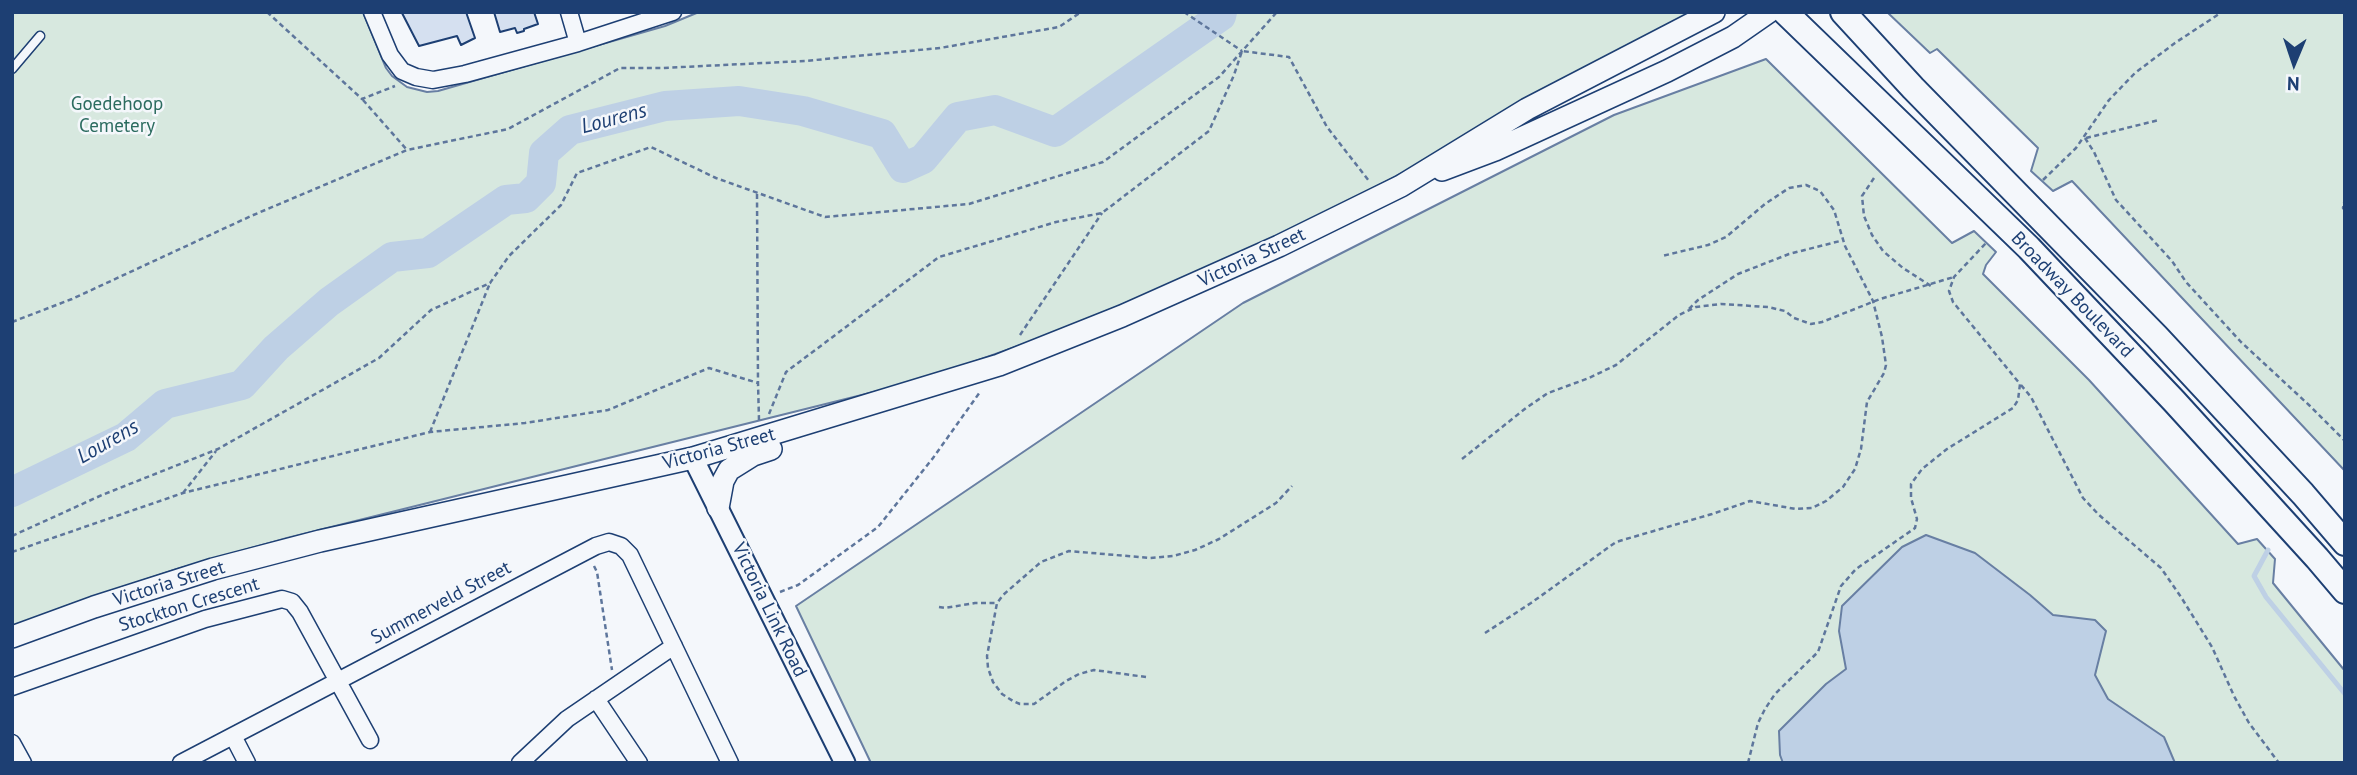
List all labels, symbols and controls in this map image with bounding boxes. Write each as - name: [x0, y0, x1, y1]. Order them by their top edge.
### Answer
- north arrow: [2259, 28, 2329, 98]
- text: N: [2287, 72, 2300, 96]
- park label: Goedehoop Cemetery: [71, 94, 163, 138]
- water label: Lourens: [579, 98, 649, 140]
- street label: Victoria Street: [1195, 223, 1309, 293]
- street label: Broadway Boulevard: [2006, 227, 2138, 363]
- water label: Lourens: [73, 414, 143, 470]
- street label: Victoria Street: [660, 423, 778, 475]
- street label: Victoria Link Road: [727, 539, 811, 681]
- street label: Victoria Street: [110, 556, 228, 612]
- street label: Summerveld Street: [367, 556, 515, 650]
- street label: Stockton Crescent: [116, 573, 262, 637]

